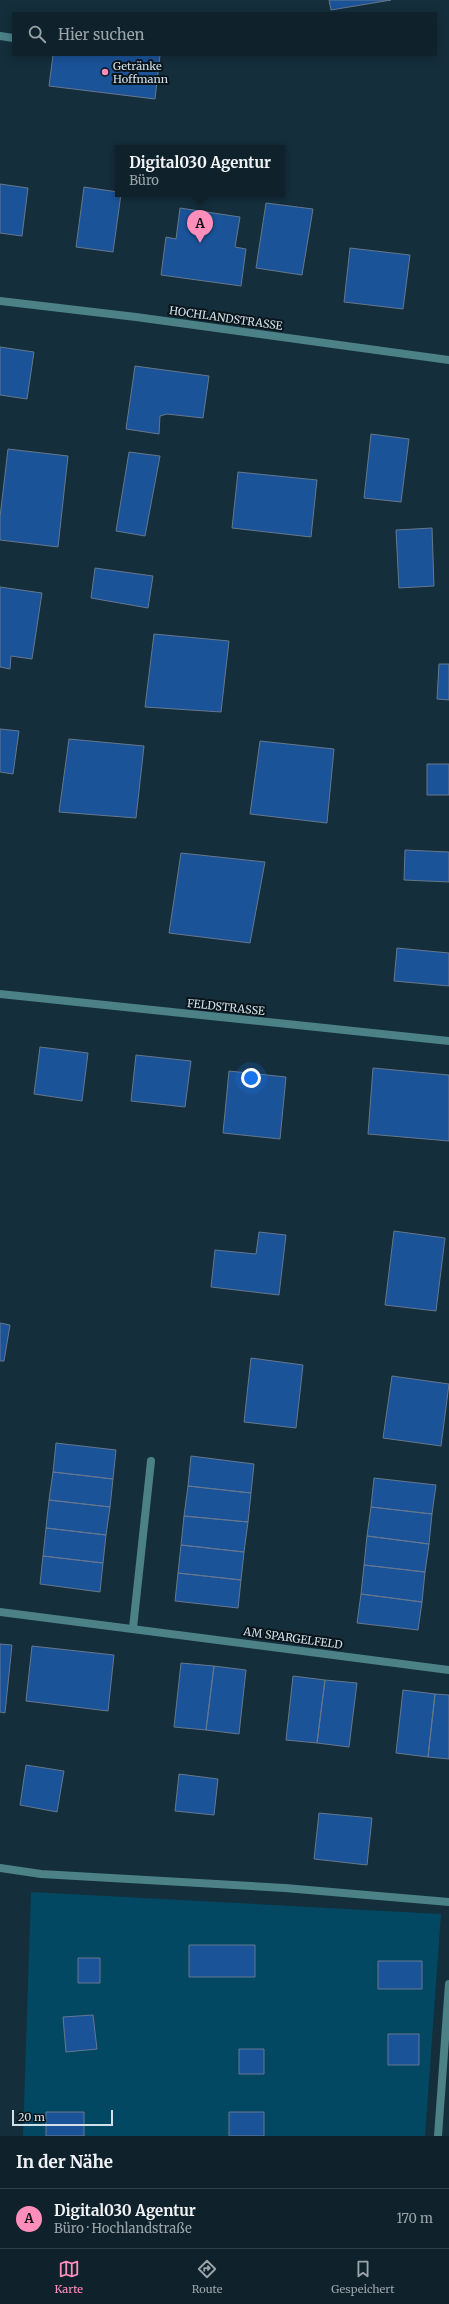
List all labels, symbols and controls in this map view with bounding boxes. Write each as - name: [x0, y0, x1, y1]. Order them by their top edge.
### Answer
- search box: [12, 12, 437, 56]
- icon: search: [26, 23, 48, 45]
- text: Hier suchen: [58, 25, 145, 44]
- place label: Getränke Hoffmann: [113, 59, 169, 86]
- marker: Getränke Hoffmann: [100, 67, 110, 77]
- popup: [115, 145, 285, 197]
- text: Digital030 Agentur: [129, 153, 271, 172]
- text: Büro: [129, 172, 159, 189]
- pin: A: [187, 210, 213, 243]
- street label: HOCHLANDSTRASSE: [168, 303, 284, 333]
- street label: FELDSTRASSE: [186, 996, 266, 1018]
- your location: [241, 1068, 261, 1088]
- street label: AM SPARGELFELD: [242, 1624, 343, 1652]
- scale bar: [12, 2108, 113, 2127]
- text: 20 m: [18, 2110, 45, 2124]
- text: In der Nähe: [16, 2151, 113, 2173]
- text: Digital030 Agentur: [54, 2201, 196, 2220]
- text: A: [24, 2210, 34, 2227]
- text: 170 m: [396, 2210, 433, 2227]
- text: Büro · Hochlandstraße: [54, 2220, 192, 2237]
- tab: Karte: [54, 2258, 83, 2296]
- tab: Route: [192, 2258, 222, 2296]
- tab: Gespeichert: [331, 2258, 395, 2296]

